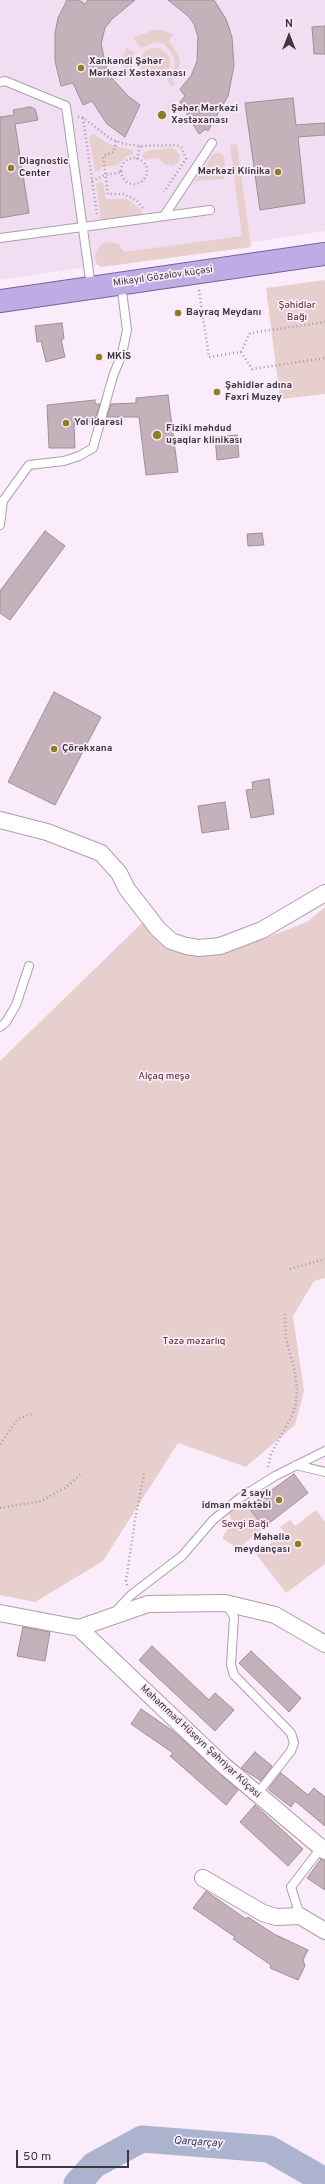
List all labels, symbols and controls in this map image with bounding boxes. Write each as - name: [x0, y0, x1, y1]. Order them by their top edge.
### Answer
- north arrow: [269, 16, 309, 56]
- text: N: [285, 17, 293, 31]
- place label: Xankəndi Şəhər Mərkəzi Xəstəxanası: [89, 56, 186, 80]
- marker: Xankəndi Şəhər Mərkəzi Xəstəxanası: [76, 63, 86, 73]
- place label: Şəhər Mərkəzi Xəstəxanası: [171, 103, 238, 126]
- marker: Şəhər Mərkəzi Xəstəxanası: [156, 109, 168, 121]
- place label: Diagnostic Center: [19, 156, 69, 180]
- marker: Diagnostic Center: [6, 163, 16, 173]
- place label: Mərkəzi Klinika: [198, 166, 270, 178]
- marker: Mərkəzi Klinika: [273, 167, 283, 177]
- street label: Mikayıl Gözəlov küçəsi: [112, 264, 214, 290]
- park label: Şəhidlər Bağı: [278, 300, 316, 324]
- place label: Bayraq Meydanı: [186, 307, 261, 319]
- marker: Bayraq Meydanı: [173, 308, 183, 318]
- place label: MKİS: [107, 351, 131, 363]
- marker: MKİS: [94, 352, 104, 362]
- place label: Şəhidlər adına Fəxri Muzey: [225, 380, 292, 404]
- marker: Şəhidlər adına Fəxri Muzey: [212, 387, 222, 397]
- place label: Yol idarəsi: [74, 417, 123, 429]
- marker: Yol idarəsi: [61, 418, 71, 428]
- place label: Fiziki məhdud uşaqlar klinikası: [166, 423, 242, 446]
- marker: Fiziki məhdud uşaqlar klinikası: [151, 429, 163, 441]
- place label: Çörəkxana: [62, 743, 112, 755]
- marker: Çörəkxana: [49, 744, 59, 754]
- park label: Alçaq meşə: [138, 1071, 190, 1083]
- park label: Təzə məzarlıq: [163, 1336, 225, 1348]
- place label: 2 saylı idman məktəbi: [202, 1488, 271, 1512]
- marker: 2 saylı idman məktəbi: [274, 1495, 284, 1505]
- park label: Sevgi Bağı: [222, 1519, 268, 1531]
- place label: Məhəllə meydançası: [234, 1532, 290, 1556]
- marker: Məhəllə meydançası: [293, 1539, 303, 1549]
- street label: Məhəmməd Hüseyn Şəhriyar Küçəsi: [137, 1683, 263, 1801]
- water label: Qarqarçay: [173, 2135, 223, 2151]
- scale bar: [18, 2142, 131, 2168]
- text: 50 m: [23, 2149, 51, 2165]

